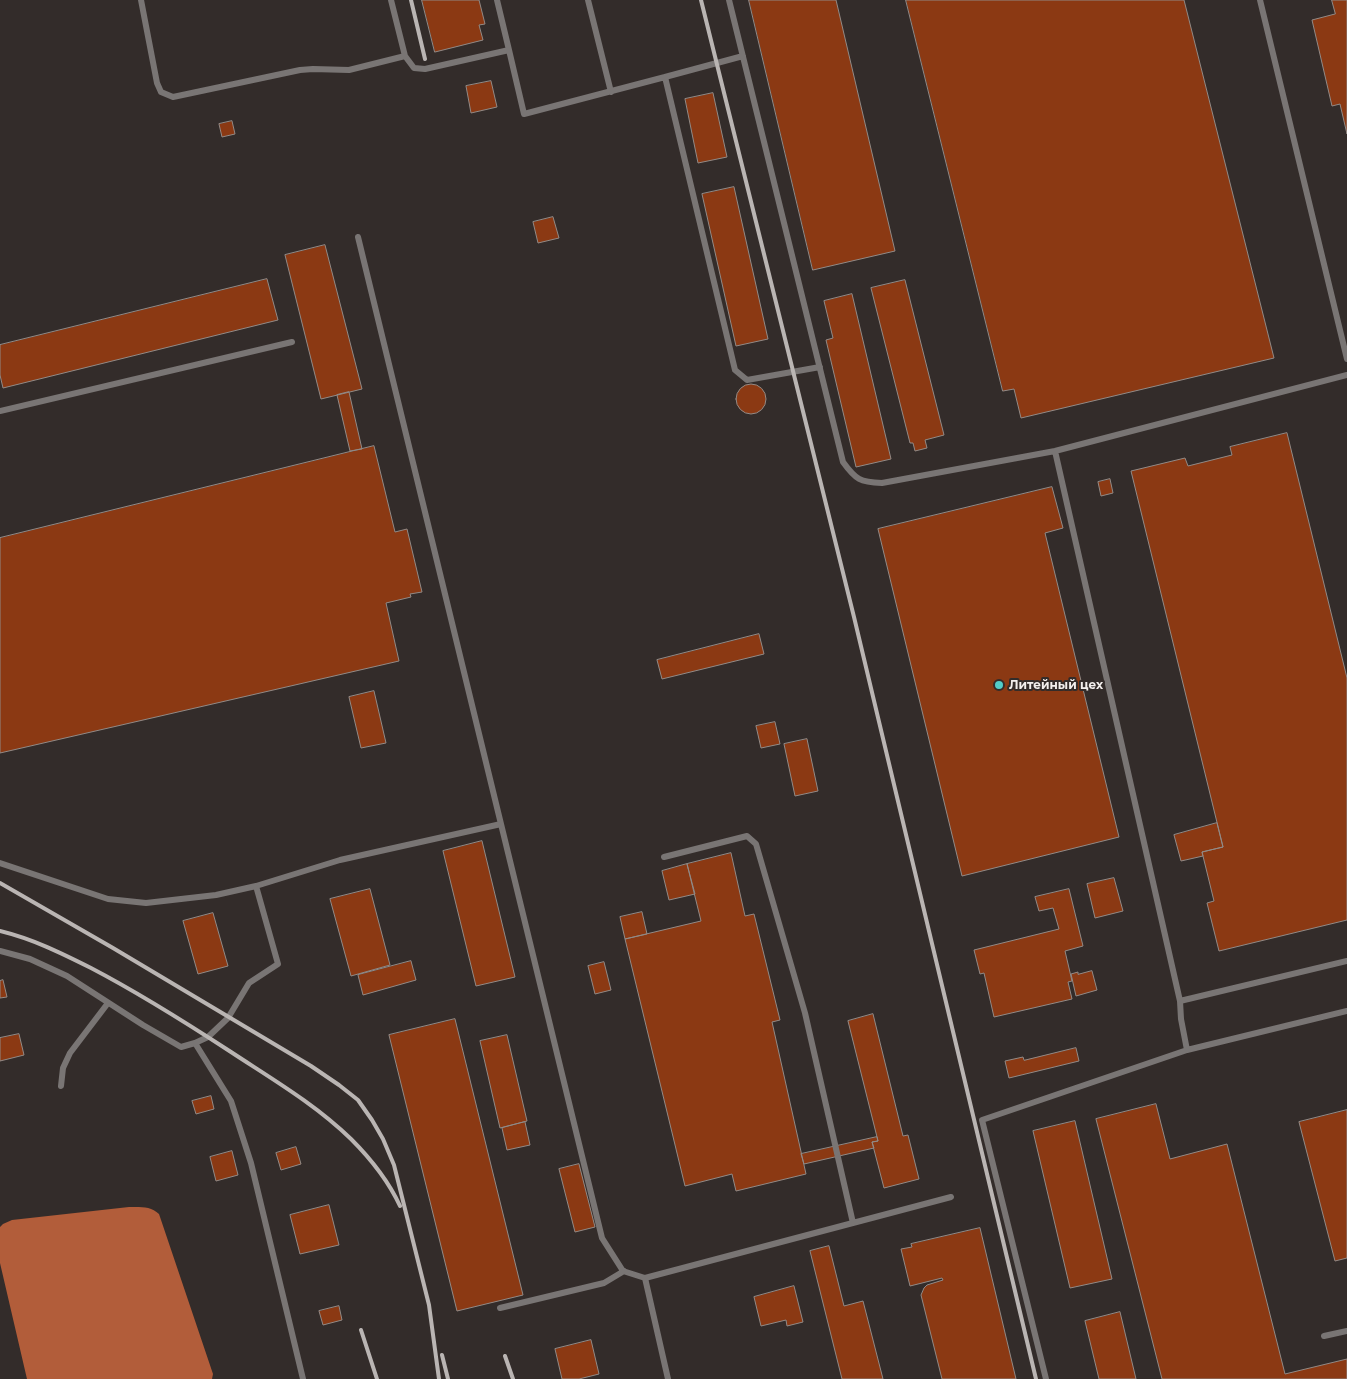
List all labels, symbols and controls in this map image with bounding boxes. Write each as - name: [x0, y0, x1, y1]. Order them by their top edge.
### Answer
- place label: Литейный цех: [1009, 678, 1103, 692]
- marker: Литейный цех: [993, 679, 1005, 691]

